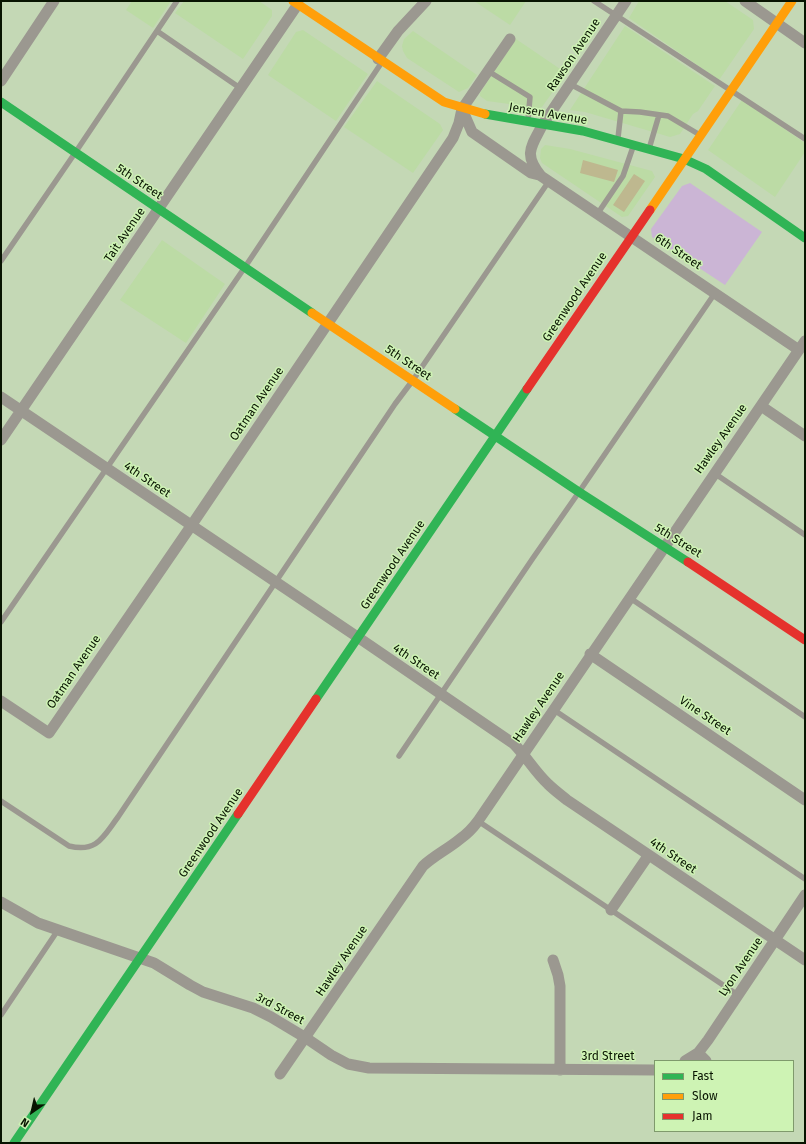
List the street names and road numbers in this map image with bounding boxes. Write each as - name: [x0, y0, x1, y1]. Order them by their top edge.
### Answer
- street label: Rawson Avenue: [544, 16, 604, 94]
- street label: Jensen Avenue: [508, 100, 588, 128]
- street label: 5th Street: [113, 161, 165, 203]
- street label: Tait Avenue: [101, 205, 149, 265]
- street label: 6th Street: [652, 231, 704, 273]
- street label: Greenwood Avenue: [540, 250, 610, 344]
- street label: 5th Street: [382, 342, 434, 384]
- street label: Oatman Avenue: [227, 364, 287, 444]
- street label: Hawley Avenue: [692, 401, 750, 477]
- street label: 4th Street: [121, 459, 173, 501]
- street label: Greenwood Avenue: [358, 518, 428, 612]
- street label: 5th Street: [652, 521, 704, 561]
- street label: Oatman Avenue: [44, 632, 104, 712]
- street label: 4th Street: [390, 641, 442, 683]
- street label: Hawley Avenue: [510, 669, 568, 745]
- street label: Vine Street: [676, 693, 734, 739]
- street label: Greenwood Avenue: [176, 786, 246, 880]
- street label: 4th Street: [647, 835, 699, 877]
- street label: Hawley Avenue: [313, 923, 371, 999]
- street label: Lyon Avenue: [716, 935, 766, 999]
- street label: 3rd Street: [253, 990, 307, 1028]
- street label: 3rd Street: [581, 1050, 635, 1064]

